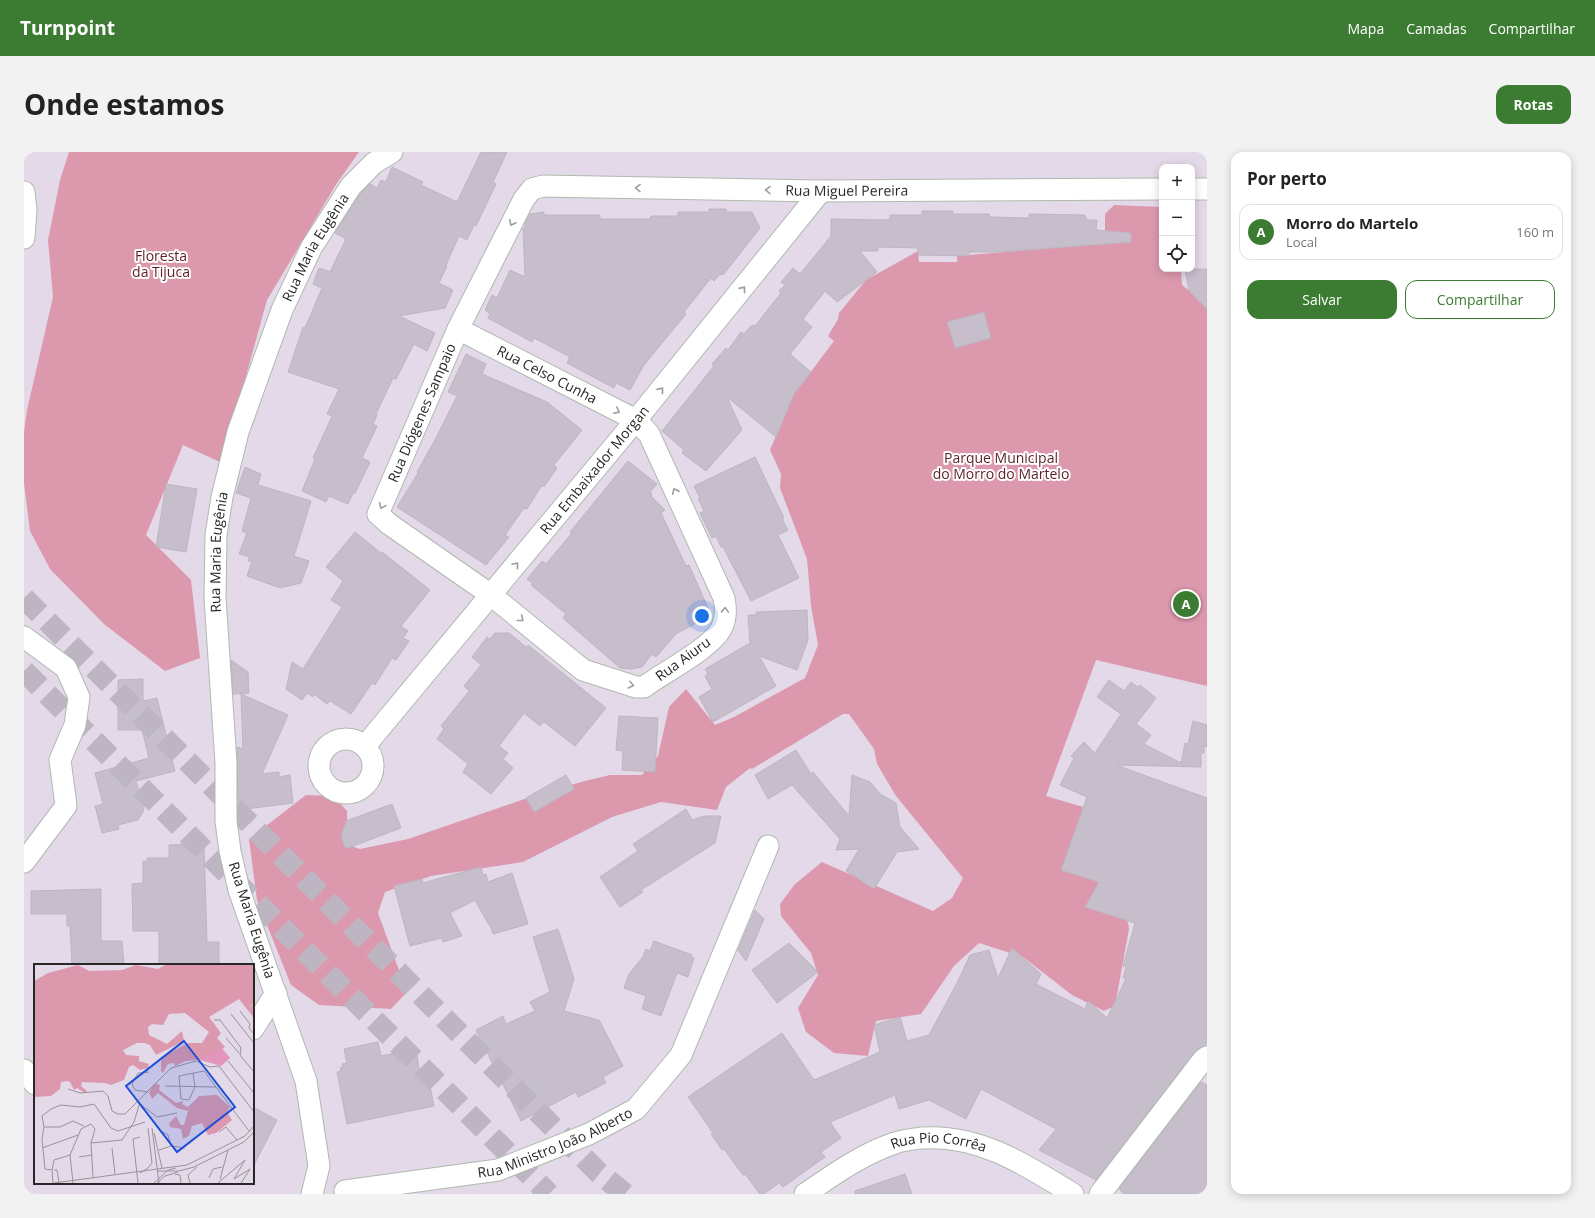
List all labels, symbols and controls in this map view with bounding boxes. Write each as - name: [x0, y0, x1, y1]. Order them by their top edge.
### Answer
- text: Turnpoint: [20, 15, 115, 41]
- text: Mapa: [1348, 19, 1384, 38]
- text: Camadas: [1406, 19, 1467, 38]
- text: Compartilhar: [1489, 19, 1575, 38]
- text: Onde estamos: [24, 85, 225, 123]
- button: Rotas: [1496, 85, 1571, 124]
- map controls: [1159, 164, 1195, 272]
- button: +: [1159, 164, 1195, 200]
- text: Por perto: [1247, 167, 1327, 190]
- street label: Rua Miguel Pereira: [785, 180, 908, 200]
- one-way arrow: [635, 184, 641, 192]
- one-way arrow: [765, 186, 771, 194]
- street label: Rua Maria Eugênia: [277, 189, 353, 305]
- button: −: [1159, 200, 1195, 236]
- text: Morro do Martelo: [1286, 213, 1418, 233]
- one-way arrow: [509, 218, 517, 226]
- text: A: [1257, 223, 1265, 241]
- text: 160 m: [1516, 223, 1554, 241]
- text: Local: [1286, 233, 1317, 251]
- button: locate: [1159, 236, 1195, 272]
- park label: Floresta da Tijuca: [132, 246, 190, 281]
- button: Salvar: [1247, 280, 1397, 319]
- button: Compartilhar: [1405, 280, 1555, 319]
- one-way arrow: [738, 286, 745, 293]
- street label: Rua Diógenes Sampaio: [383, 340, 460, 485]
- street label: Rua Celso Cunha: [494, 341, 601, 408]
- one-way arrow: [656, 387, 663, 394]
- street label: Rua Embaixador Morgan: [535, 401, 653, 538]
- one-way arrow: [613, 406, 620, 414]
- park label: Parque Municipal do Morro do Martelo: [933, 448, 1069, 483]
- one-way arrow: [671, 487, 679, 494]
- street label: Rua Maria Eugênia: [205, 489, 232, 613]
- one-way arrow: [379, 501, 387, 509]
- one-way arrow: [512, 562, 519, 569]
- pin: A: [1173, 589, 1199, 619]
- your location: [692, 606, 712, 626]
- one-way arrow: [720, 607, 729, 613]
- one-way arrow: [517, 615, 524, 622]
- street label: Rua Aiuru: [651, 632, 714, 685]
- one-way arrow: [627, 680, 634, 689]
- street label: Rua Maria Eugênia: [225, 859, 280, 981]
- inset map: [34, 964, 254, 1184]
- street label: Rua Ministro João Alberto: [476, 1103, 636, 1182]
- street label: Rua Pio Corrêa: [887, 1128, 989, 1156]

